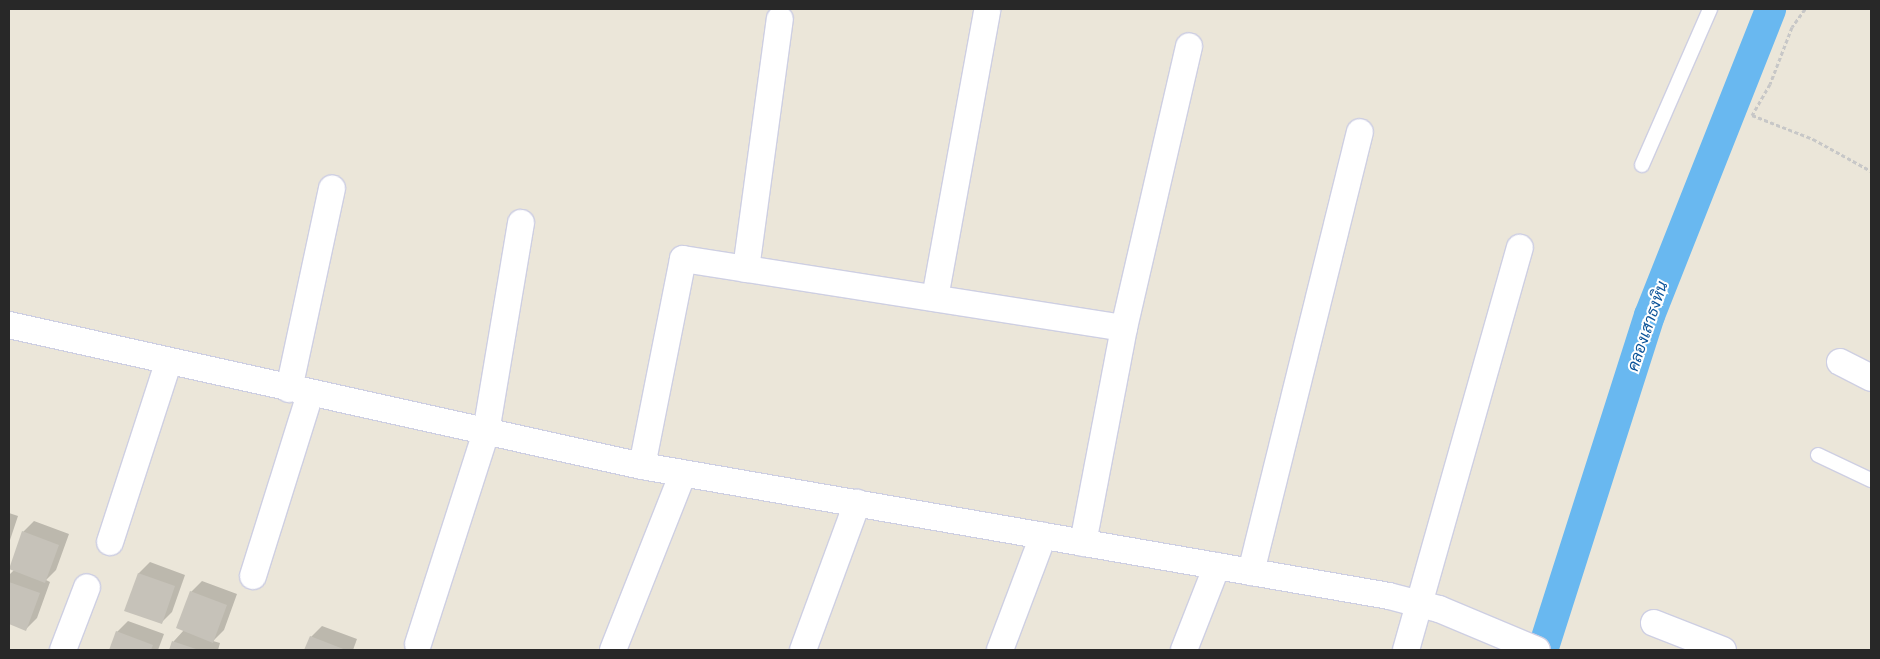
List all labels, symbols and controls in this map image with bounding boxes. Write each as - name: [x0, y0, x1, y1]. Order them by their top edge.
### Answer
- water label: คลองเสาธงหิน: [1623, 278, 1671, 374]

